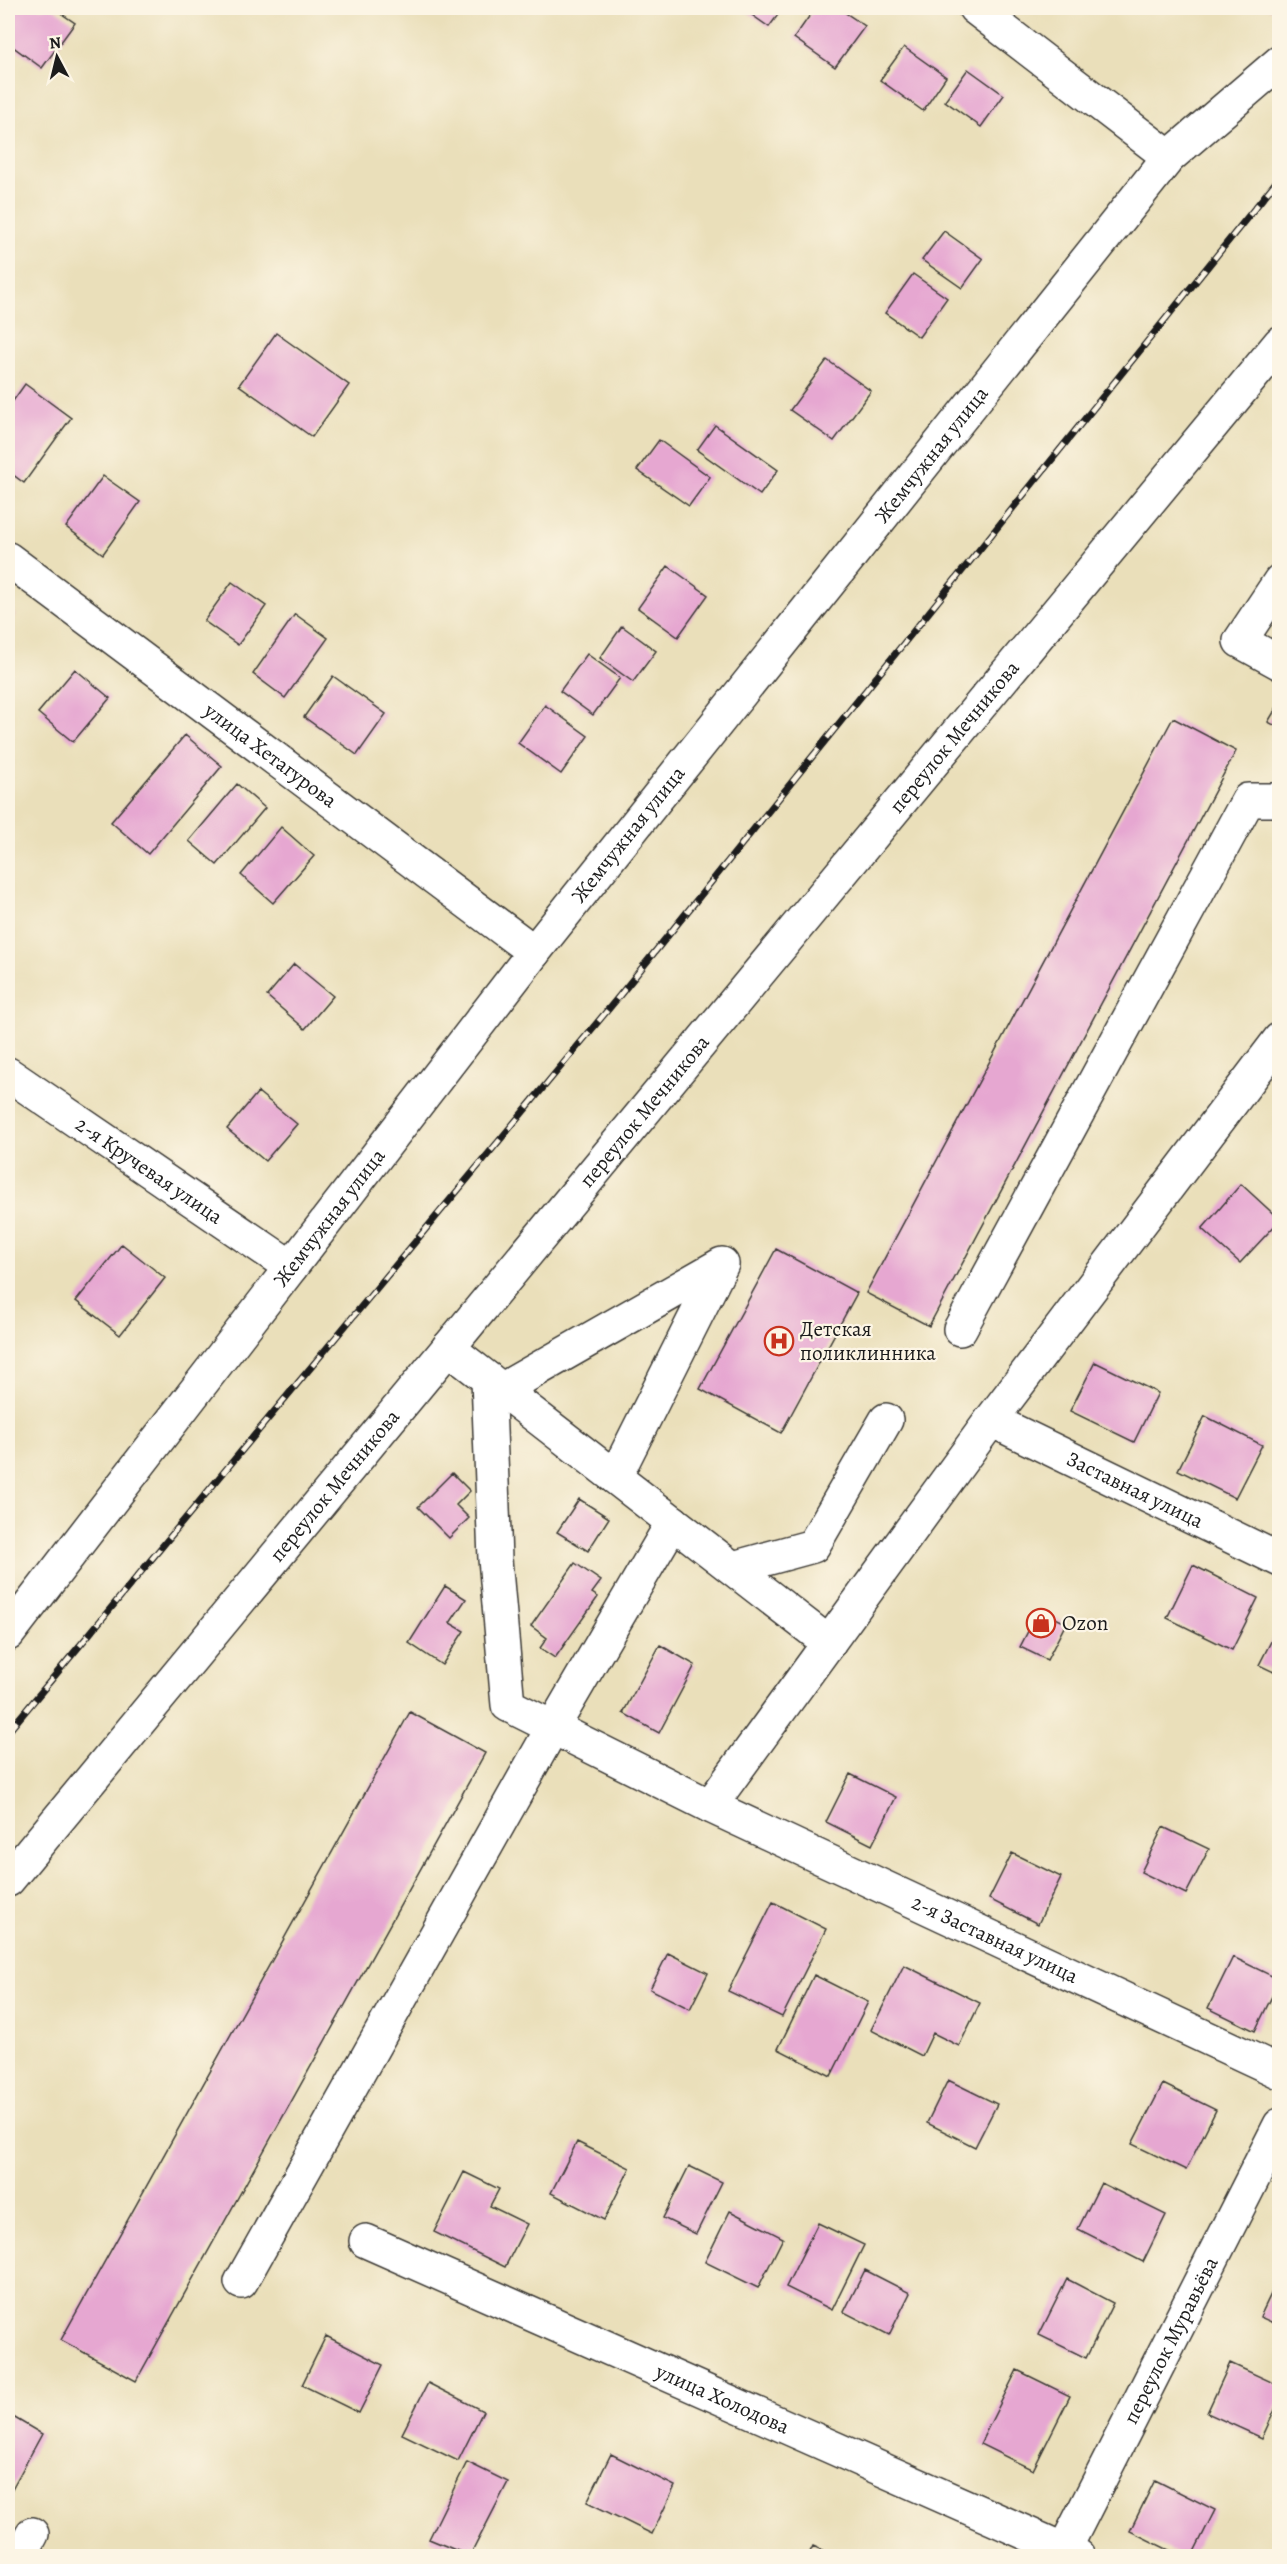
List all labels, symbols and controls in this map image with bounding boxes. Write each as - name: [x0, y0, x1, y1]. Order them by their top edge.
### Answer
- north arrow: [27, 27, 87, 87]
- text: N: [48, 31, 63, 55]
- street label: Жемчужная улица: [868, 380, 995, 529]
- street label: переулок Мечникова: [883, 654, 1026, 819]
- street label: улица Хетагурова: [198, 696, 343, 814]
- street label: Жемчужная улица: [565, 760, 691, 908]
- street label: переулок Мечникова: [573, 1029, 716, 1193]
- street label: 2-я Кручевая улица: [70, 1110, 229, 1231]
- street label: Жемчужная улица: [267, 1142, 392, 1292]
- place label: Детская поликлинника: [800, 1315, 936, 1367]
- hospital icon: Детская поликлинника: [763, 1325, 795, 1357]
- street label: переулок Мечникова: [263, 1403, 406, 1568]
- street label: Заставная улица: [1062, 1445, 1208, 1535]
- shop icon: Ozon: [1025, 1607, 1057, 1639]
- place label: Ozon: [1062, 1609, 1108, 1637]
- street label: 2-я Заставная улица: [907, 1888, 1083, 1990]
- street label: переулок Муравьёва: [1117, 2252, 1225, 2429]
- street label: улица Холодова: [651, 2357, 794, 2441]

